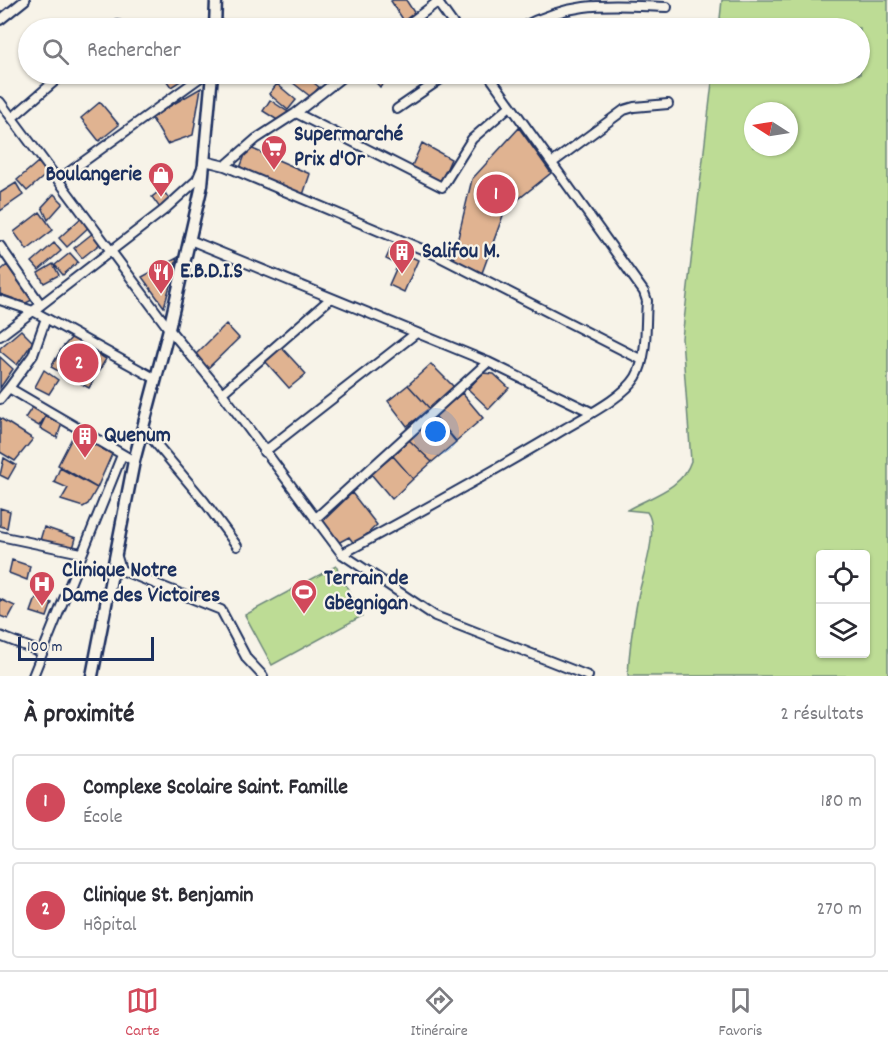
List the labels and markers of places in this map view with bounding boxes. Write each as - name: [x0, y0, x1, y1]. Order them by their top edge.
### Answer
- place label: Supermarché Prix d'Or: [294, 120, 404, 176]
- supermarket icon: Supermarché Prix d'Or: [259, 133, 289, 171]
- place label: Boulangerie: [45, 160, 142, 191]
- shop icon: Boulangerie: [146, 160, 176, 198]
- pin: 1: [476, 172, 516, 216]
- building icon: Salifou M.: [387, 237, 417, 275]
- place label: Salifou M.: [422, 237, 500, 268]
- restaurant icon: E.B.D.I.S: [146, 257, 176, 295]
- place label: E.B.D.I.S: [180, 257, 243, 288]
- pin: 2: [60, 340, 98, 386]
- building icon: Quenum: [70, 421, 100, 459]
- place label: Quenum: [104, 421, 171, 452]
- place label: Clinique Notre Dame des Victoires: [62, 556, 220, 612]
- place label: Terrain de Gbègnigan: [324, 564, 409, 620]
- hospital icon: Clinique Notre Dame des Victoires: [27, 569, 57, 607]
- sports icon: Terrain de Gbègnigan: [289, 577, 319, 615]

